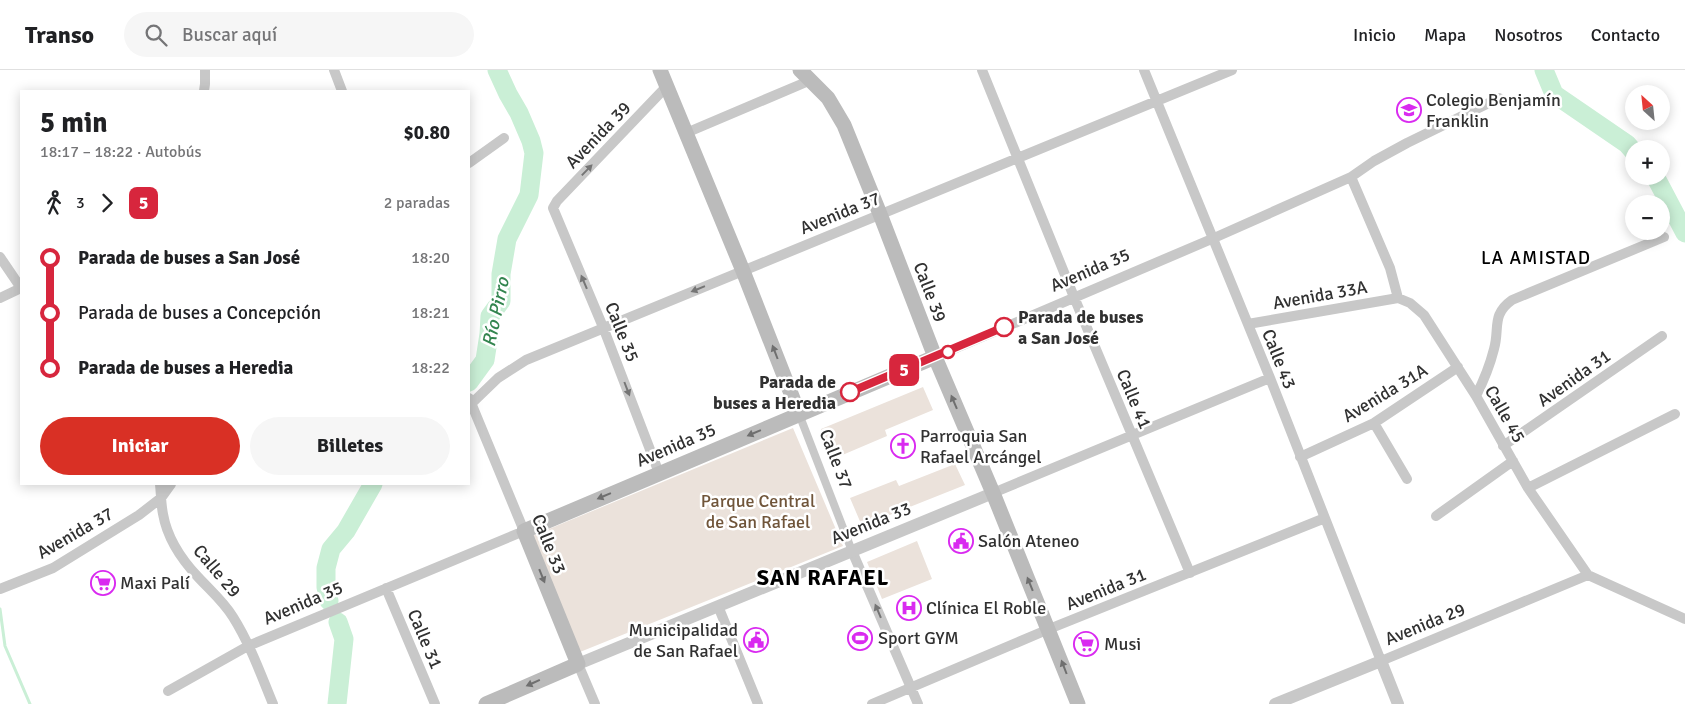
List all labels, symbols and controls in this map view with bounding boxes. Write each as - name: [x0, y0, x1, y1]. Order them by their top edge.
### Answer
- search box: [124, 12, 474, 57]
- text: Transo: [25, 20, 94, 50]
- icon: search: [142, 21, 170, 49]
- text: Buscar aquí: [182, 23, 277, 47]
- text: Inicio: [1353, 24, 1396, 46]
- text: Mapa: [1424, 24, 1466, 46]
- text: Nosotros: [1494, 24, 1563, 46]
- text: Contacto: [1591, 24, 1660, 46]
- north arrow: [1625, 85, 1670, 130]
- map controls: [1625, 85, 1670, 240]
- place label: Colegio Benjamín Franklin: [1426, 89, 1561, 132]
- street label: Avenida 39: [561, 97, 635, 173]
- school or university icon: Colegio Benjamín Franklin: [1396, 97, 1422, 123]
- text: 5 min: [40, 106, 108, 140]
- text: $0.80: [404, 121, 450, 145]
- button: +: [1625, 140, 1670, 185]
- text: 18:17 – 18:22 · Autobús: [40, 142, 201, 162]
- one-way arrow: [581, 164, 593, 176]
- street label: Avenida 37: [797, 187, 883, 239]
- icon: walk: [40, 189, 68, 217]
- icon: forward: [93, 189, 121, 217]
- text: 5: [139, 192, 148, 214]
- text: 3: [76, 193, 85, 213]
- text: 2 paradas: [384, 193, 450, 213]
- button: −: [1625, 195, 1670, 240]
- street label: Avenida 35: [1047, 243, 1133, 297]
- text: Parada de buses a San José: [78, 246, 300, 270]
- district label: LA AMISTAD: [1481, 246, 1591, 270]
- text: 18:20: [411, 248, 450, 268]
- street label: Calle 39: [909, 259, 951, 325]
- water label: Río Pirro: [477, 274, 515, 349]
- one-way arrow: [580, 275, 588, 289]
- street label: Avenida 33A: [1271, 276, 1369, 314]
- one-way arrow: [690, 285, 705, 293]
- street label: Calle 35: [600, 299, 644, 365]
- text: Parada de buses a Concepción: [78, 301, 321, 325]
- text: 18:21: [411, 303, 450, 323]
- place label: Parada de buses a San José: [1018, 306, 1144, 349]
- marker: Parada de buses a San José: [994, 317, 1014, 337]
- street label: Calle 43: [1257, 326, 1301, 392]
- one-way arrow: [770, 345, 778, 359]
- unlabelled marker: [941, 345, 955, 359]
- street label: Avenida 31: [1533, 345, 1615, 411]
- line badge: 5: [888, 354, 920, 386]
- text: Parada de buses a Heredia: [78, 356, 293, 380]
- text: 18:22: [411, 358, 450, 378]
- text: 5: [899, 359, 909, 381]
- street label: Avenida 31A: [1338, 359, 1432, 427]
- street label: Calle 41: [1112, 366, 1156, 432]
- place label: Parada de buses a Heredia: [713, 371, 836, 414]
- street label: Calle 45: [1480, 381, 1530, 447]
- one-way arrow: [623, 382, 631, 397]
- marker: Parada de buses a Heredia: [840, 382, 860, 402]
- one-way arrow: [950, 395, 958, 409]
- button: Iniciar: [40, 417, 240, 475]
- button: Billetes: [250, 417, 450, 475]
- street label: Avenida 35: [633, 418, 719, 472]
- place label: Parroquia San Rafael Arcángel: [920, 425, 1042, 468]
- street label: Calle 37: [815, 426, 857, 492]
- one-way arrow: [747, 429, 761, 437]
- church icon: Parroquia San Rafael Arcángel: [890, 433, 916, 459]
- park label: Parque Central de San Rafael: [701, 490, 815, 533]
- one-way arrow: [597, 493, 611, 501]
- street label: Avenida 33: [828, 497, 914, 549]
- street label: Avenida 37: [33, 502, 117, 564]
- street label: Calle 33: [527, 511, 571, 577]
- public building icon: Salón Ateneo: [948, 528, 974, 554]
- place label: Salón Ateneo: [978, 530, 1079, 552]
- street label: Calle 29: [188, 540, 246, 602]
- street label: Avenida 31: [1063, 563, 1149, 615]
- district label: SAN RAFAEL: [757, 564, 889, 591]
- one-way arrow: [538, 569, 546, 584]
- supermarket icon: Maxi Palí: [90, 570, 116, 596]
- place label: Maxi Palí: [120, 572, 190, 594]
- street label: Avenida 35: [260, 576, 346, 630]
- one-way arrow: [1026, 577, 1034, 591]
- hospital icon: Clínica El Roble: [896, 595, 922, 621]
- place label: Clínica El Roble: [926, 597, 1046, 619]
- street label: Avenida 29: [1382, 598, 1468, 650]
- one-way arrow: [874, 604, 882, 618]
- street label: Calle 31: [403, 606, 447, 672]
- place label: Municipalidad de San Rafael: [629, 619, 738, 662]
- sports icon: Sport GYM: [847, 625, 873, 651]
- public building icon: Municipalidad de San Rafael: [743, 627, 769, 653]
- place label: Sport GYM: [878, 627, 959, 649]
- supermarket icon: Musi: [1073, 631, 1099, 657]
- place label: Musi: [1104, 633, 1141, 655]
- one-way arrow: [1059, 659, 1067, 674]
- one-way arrow: [526, 680, 540, 688]

